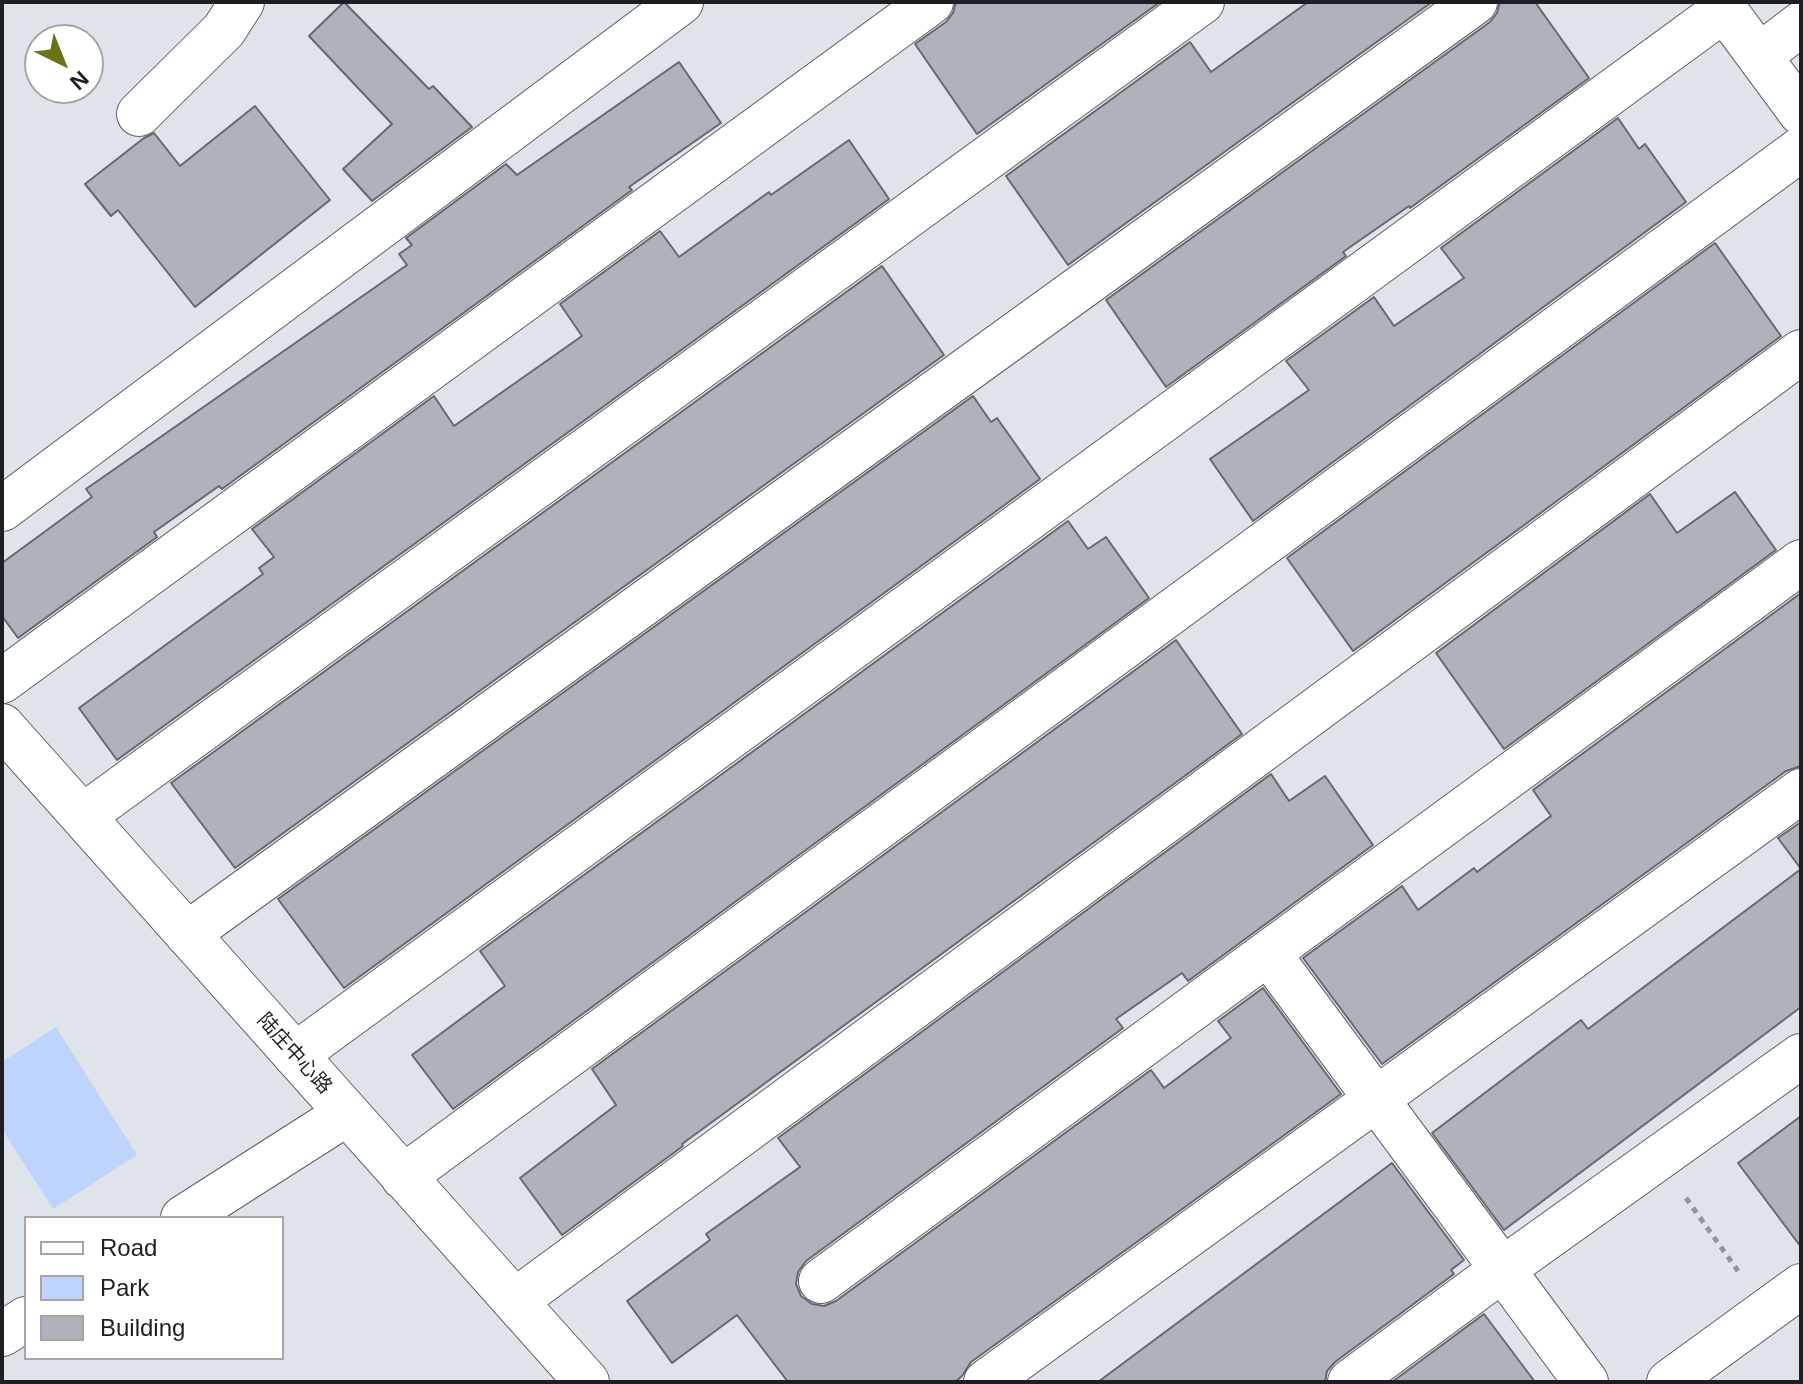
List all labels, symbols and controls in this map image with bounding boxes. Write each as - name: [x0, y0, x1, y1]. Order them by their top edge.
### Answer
- north arrow: [24, 24, 104, 104]
- text: N: [65, 66, 94, 95]
- street label: 陆庄中心路: [252, 1009, 336, 1099]
- legend: [24, 1216, 284, 1360]
- text: Road: [100, 1234, 157, 1261]
- text: Park: [100, 1274, 149, 1301]
- text: Building: [100, 1314, 185, 1341]

